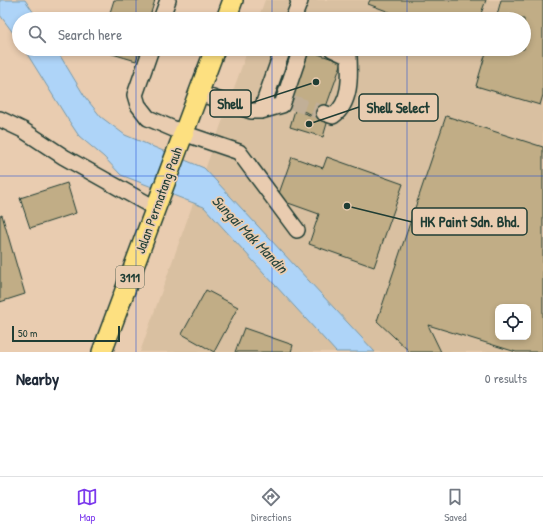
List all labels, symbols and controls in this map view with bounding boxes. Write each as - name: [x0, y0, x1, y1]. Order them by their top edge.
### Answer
- search box: [12, 12, 531, 56]
- icon: search: [26, 23, 48, 45]
- text: Search here: [58, 24, 122, 45]
- callout: Shell: [210, 90, 251, 117]
- text: Shell: [217, 93, 243, 114]
- callout: Shell Select: [359, 94, 438, 121]
- text: Shell Select: [367, 97, 430, 118]
- street label: Jalan Permatang Pauh: [130, 144, 187, 256]
- water label: Sungai Mak Mandin: [207, 190, 294, 279]
- callout: HK Paint Sdn. Bhd.: [412, 208, 527, 235]
- text: HK Paint Sdn. Bhd.: [420, 211, 520, 232]
- road number: 3111: [116, 266, 144, 288]
- map controls: [495, 304, 531, 340]
- button: locate: [495, 304, 531, 340]
- scale bar: [12, 324, 120, 343]
- text: 50 m: [18, 326, 38, 340]
- text: Nearby: [16, 367, 59, 390]
- text: 0 results: [485, 369, 527, 387]
- tab: Map: [76, 486, 98, 524]
- tab: Directions: [251, 486, 292, 524]
- tab: Saved: [444, 486, 467, 524]

